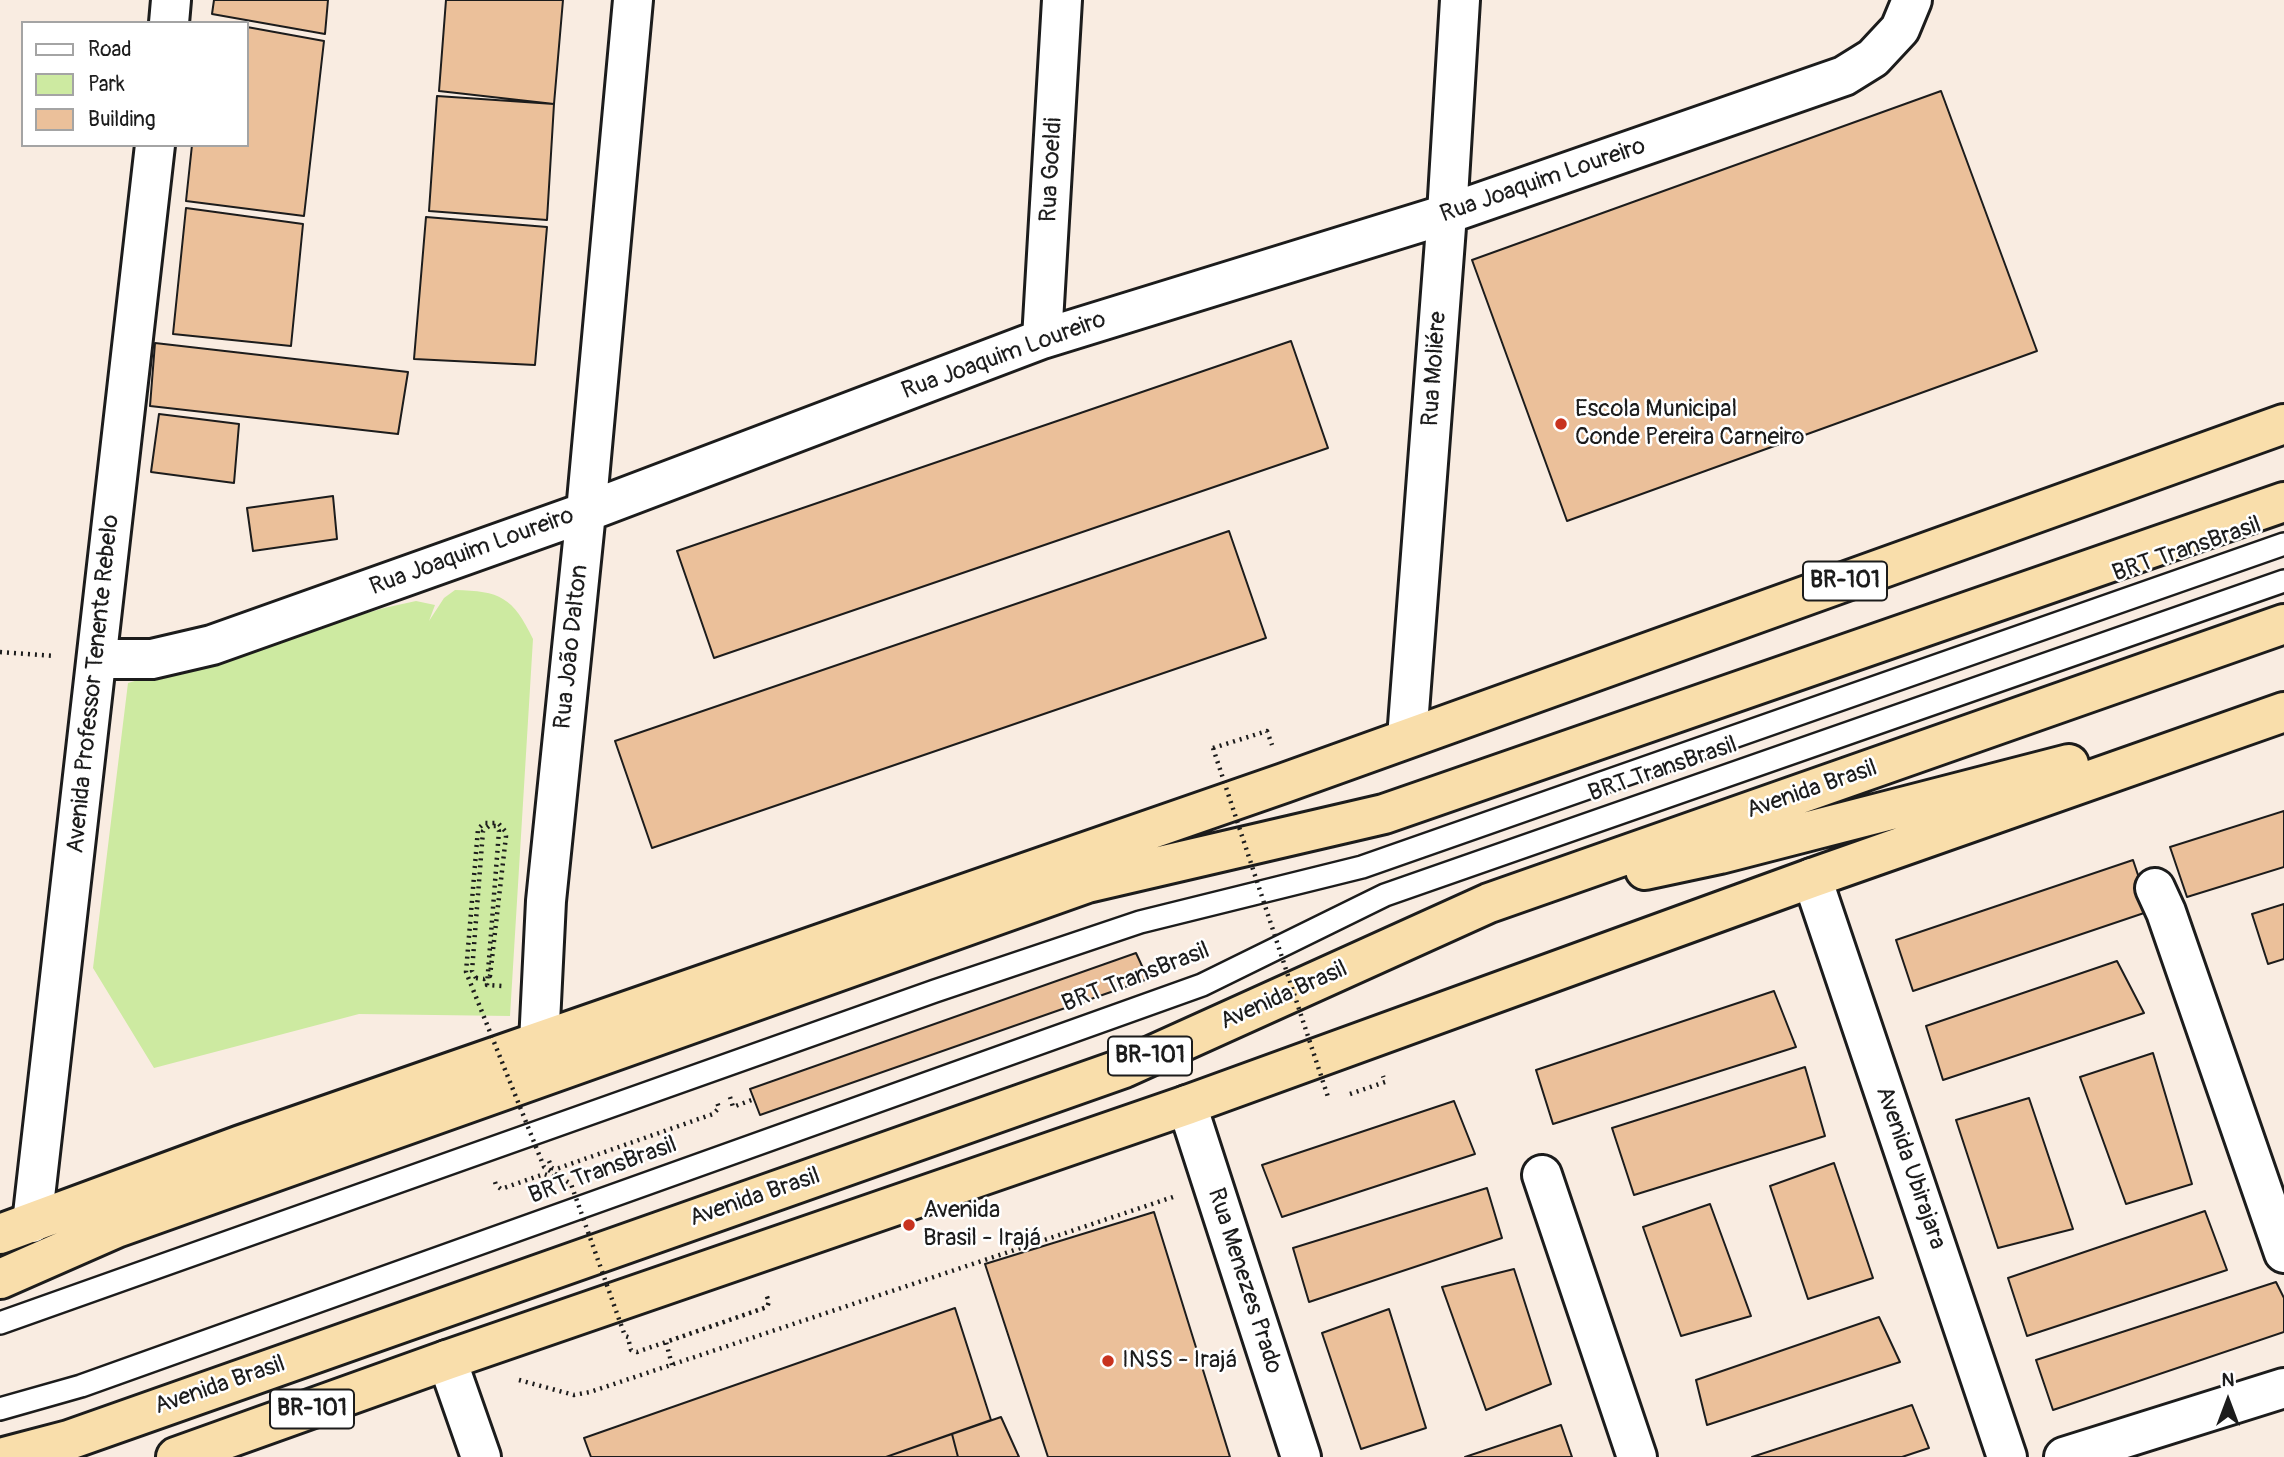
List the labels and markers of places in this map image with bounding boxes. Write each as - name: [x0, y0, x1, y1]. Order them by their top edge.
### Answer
- place label: Escola Municipal Conde Pereira Carneiro: [1575, 396, 1804, 452]
- marker: Escola Municipal Conde Pereira Carneiro: [1553, 416, 1569, 432]
- place label: Avenida Brasil - Irajá: [923, 1197, 1041, 1253]
- marker: Avenida Brasil - Irajá: [901, 1217, 917, 1233]
- place label: INSS - Irajá: [1122, 1347, 1237, 1375]
- marker: INSS - Irajá: [1100, 1353, 1116, 1369]

